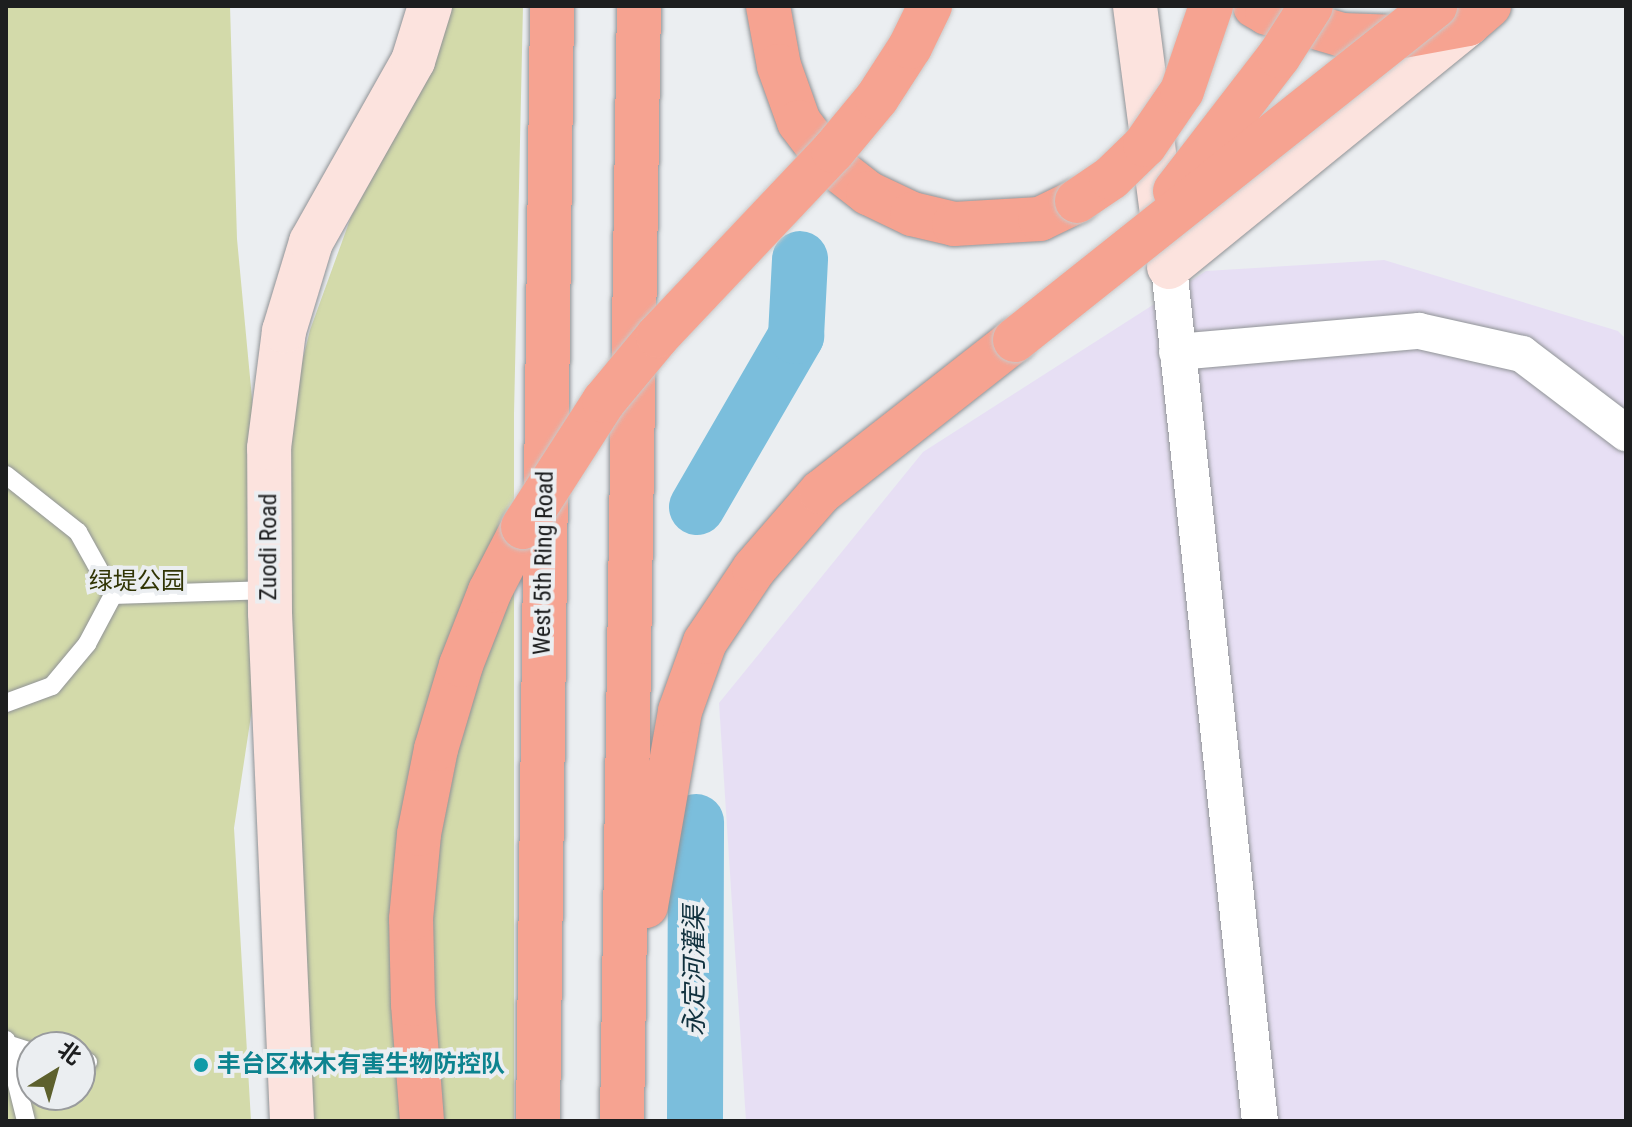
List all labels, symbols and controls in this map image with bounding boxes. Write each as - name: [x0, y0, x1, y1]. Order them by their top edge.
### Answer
- street label: West 5th Ring Road: [528, 471, 560, 655]
- street label: Zuodi Road: [255, 493, 283, 601]
- park label: 绿堤公园: [89, 568, 185, 596]
- water label: 永定河灌渠: [679, 906, 711, 1036]
- north arrow: [16, 1031, 96, 1111]
- text: 北: [53, 1036, 86, 1070]
- place label: 丰台区林木有害生物防控队: [217, 1051, 505, 1079]
- marker: 丰台区林木有害生物防控队: [192, 1056, 210, 1074]

